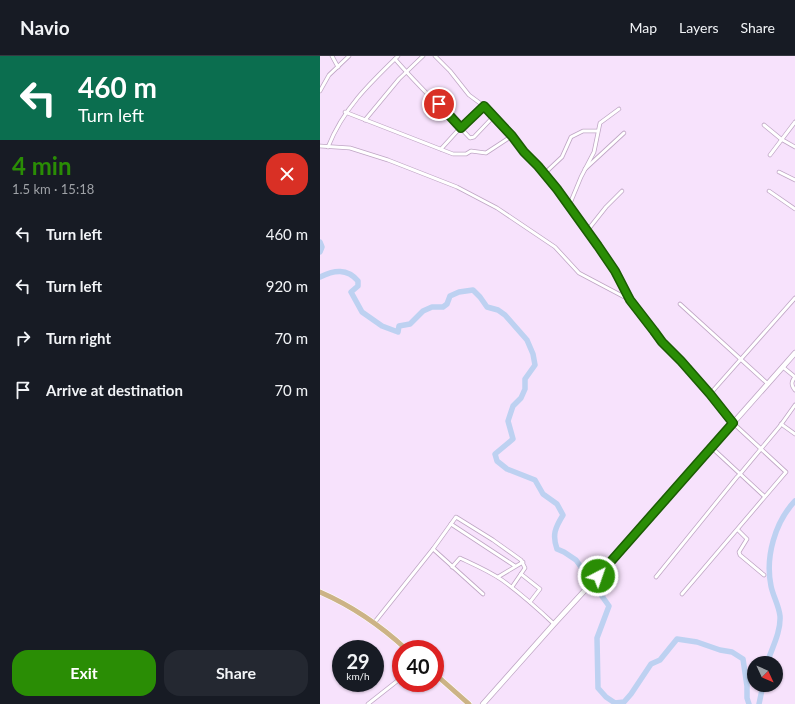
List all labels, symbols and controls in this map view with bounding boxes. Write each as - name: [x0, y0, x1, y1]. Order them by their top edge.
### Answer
- text: Navio: [20, 16, 70, 39]
- text: Map: [629, 19, 657, 36]
- text: Layers: [679, 19, 719, 36]
- text: Share: [741, 19, 775, 36]
- text: 460 m: [78, 70, 157, 104]
- icon: left: [12, 72, 64, 124]
- pin: [422, 87, 456, 121]
- icon: arrive: [428, 93, 450, 115]
- text: Turn left: [78, 104, 144, 126]
- text: 4 min: [12, 151, 72, 180]
- button: close: [266, 153, 308, 195]
- text: 1.5 km · 15:18: [12, 181, 94, 197]
- icon: left: [12, 223, 34, 245]
- text: Turn left: [46, 225, 102, 243]
- text: 460 m: [266, 225, 308, 243]
- icon: left: [12, 275, 34, 297]
- text: Turn left: [46, 277, 102, 295]
- text: 920 m: [266, 277, 308, 295]
- icon: right: [12, 327, 34, 349]
- text: Turn right: [46, 329, 111, 347]
- text: 70 m: [274, 329, 308, 347]
- icon: arrive: [12, 379, 34, 401]
- text: Arrive at destination: [46, 381, 183, 399]
- text: 70 m: [274, 381, 308, 399]
- position arrow: [577, 555, 619, 597]
- speed limit sign: 40: [392, 640, 444, 692]
- text: 29: [346, 649, 370, 673]
- button: Exit: [12, 650, 156, 696]
- button: Share: [164, 650, 308, 696]
- north arrow: [747, 656, 783, 692]
- map controls: [747, 656, 783, 692]
- text: km/h: [346, 670, 370, 682]

